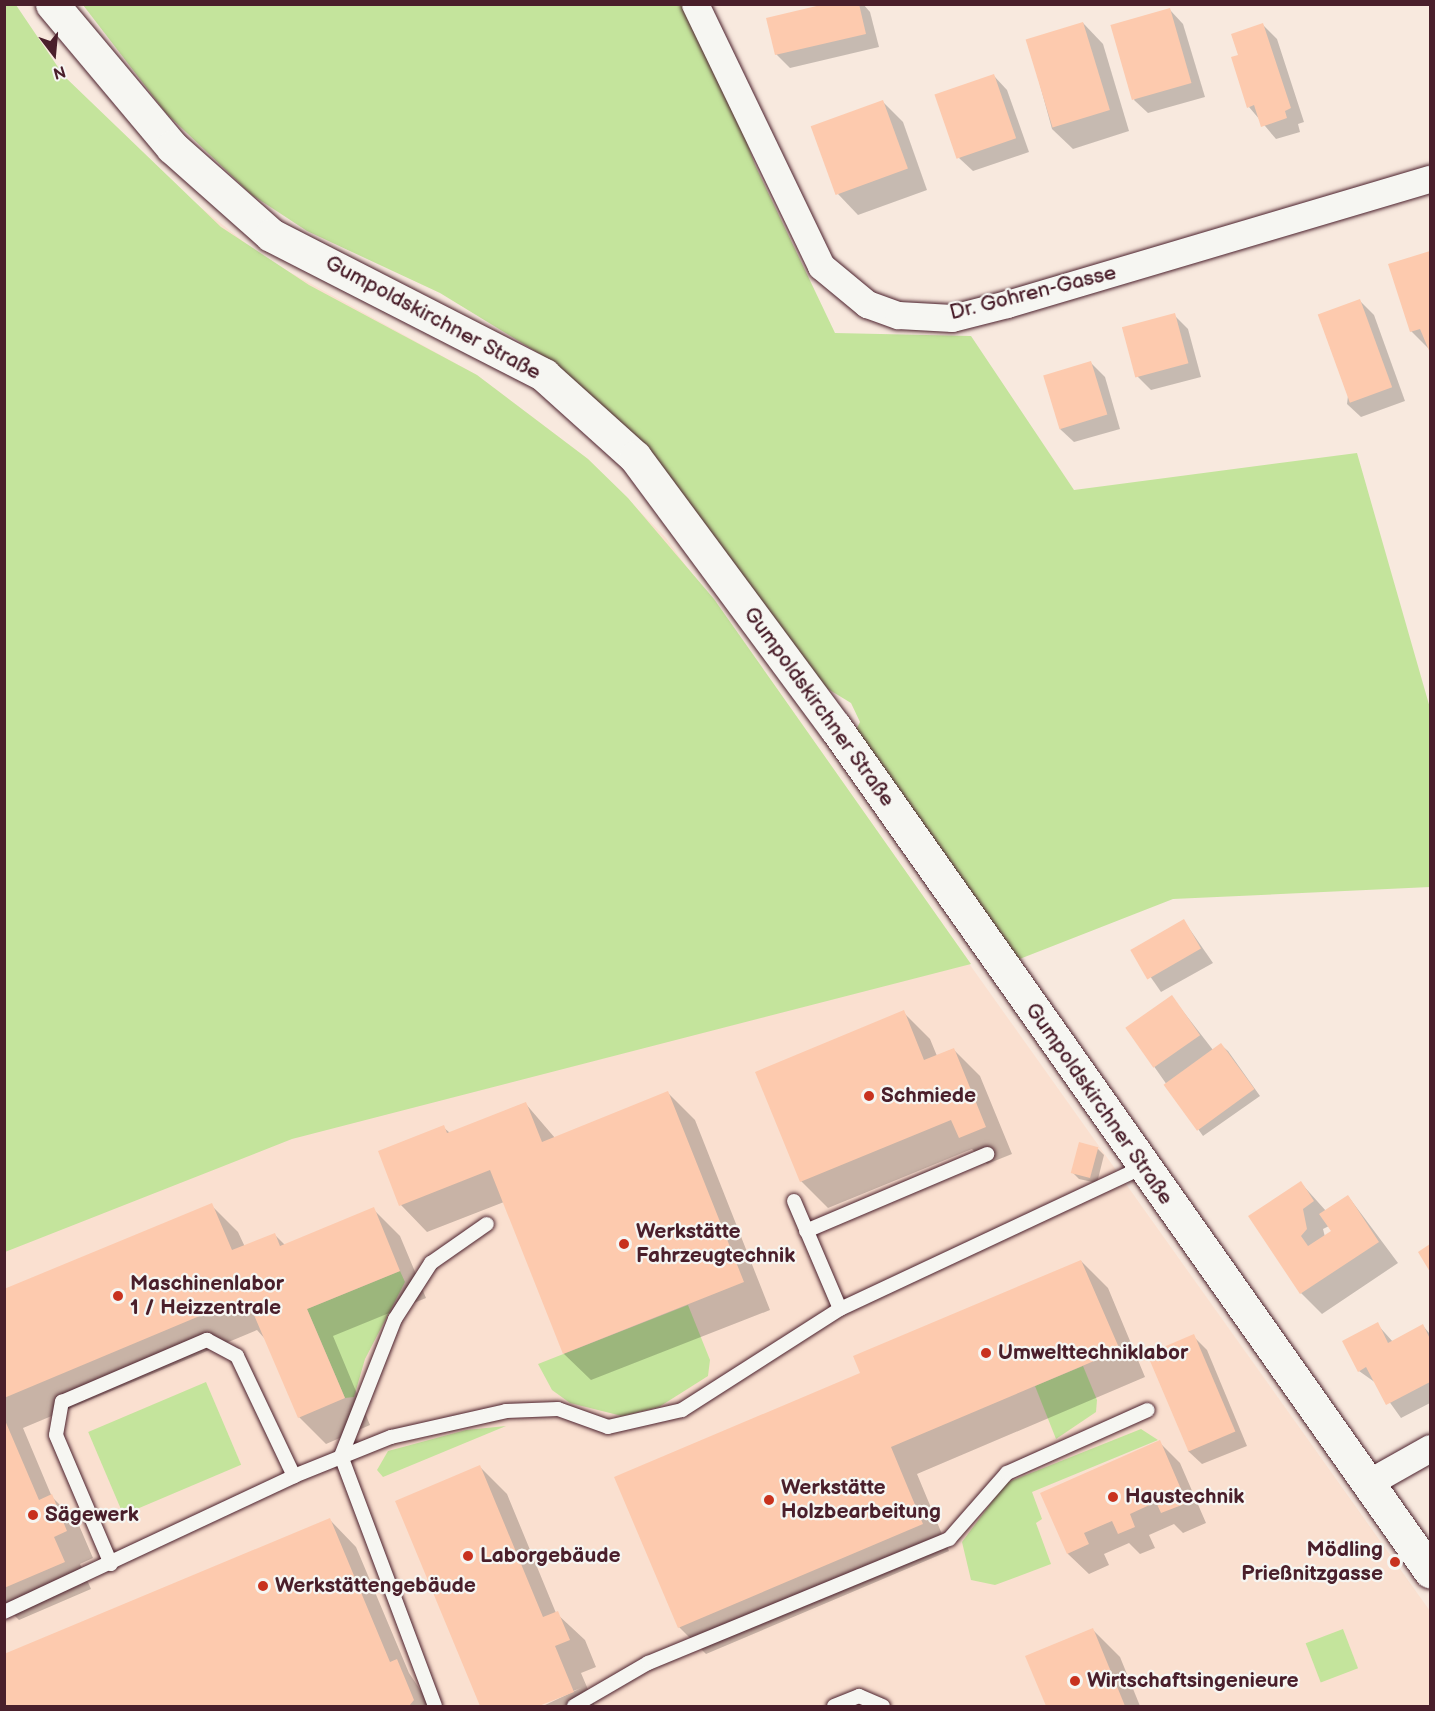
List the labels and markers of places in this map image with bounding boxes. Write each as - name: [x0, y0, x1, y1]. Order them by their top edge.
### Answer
- place label: Schmiede: [881, 1083, 976, 1109]
- marker: Schmiede: [862, 1089, 876, 1103]
- place label: Werkstätte Fahrzeugtechnik: [636, 1219, 795, 1269]
- marker: Werkstätte Fahrzeugtechnik: [617, 1237, 631, 1251]
- place label: Maschinenlabor 1 / Heizzentrale: [130, 1271, 284, 1321]
- marker: Maschinenlabor 1 / Heizzentrale: [111, 1289, 125, 1303]
- place label: Umwelttechniklabor: [998, 1340, 1188, 1366]
- marker: Umwelttechniklabor: [979, 1346, 993, 1360]
- place label: Werkstätte Holzbearbeitung: [781, 1475, 941, 1525]
- place label: Haustechnik: [1125, 1484, 1244, 1510]
- marker: Haustechnik: [1106, 1490, 1120, 1504]
- marker: Werkstätte Holzbearbeitung: [762, 1493, 776, 1507]
- place label: Sägewerk: [45, 1502, 139, 1528]
- marker: Sägewerk: [26, 1508, 40, 1522]
- place label: Mödling Prießnitzgasse: [1241, 1537, 1383, 1587]
- place label: Laborgebäude: [480, 1543, 621, 1569]
- marker: Laborgebäude: [461, 1549, 475, 1563]
- marker: Mödling Prießnitzgasse: [1388, 1555, 1402, 1569]
- place label: Werkstättengebäude: [275, 1573, 476, 1599]
- marker: Werkstättengebäude: [256, 1579, 270, 1593]
- place label: Wirtschaftsingenieure: [1087, 1668, 1299, 1694]
- marker: Wirtschaftsingenieure: [1068, 1674, 1082, 1688]

